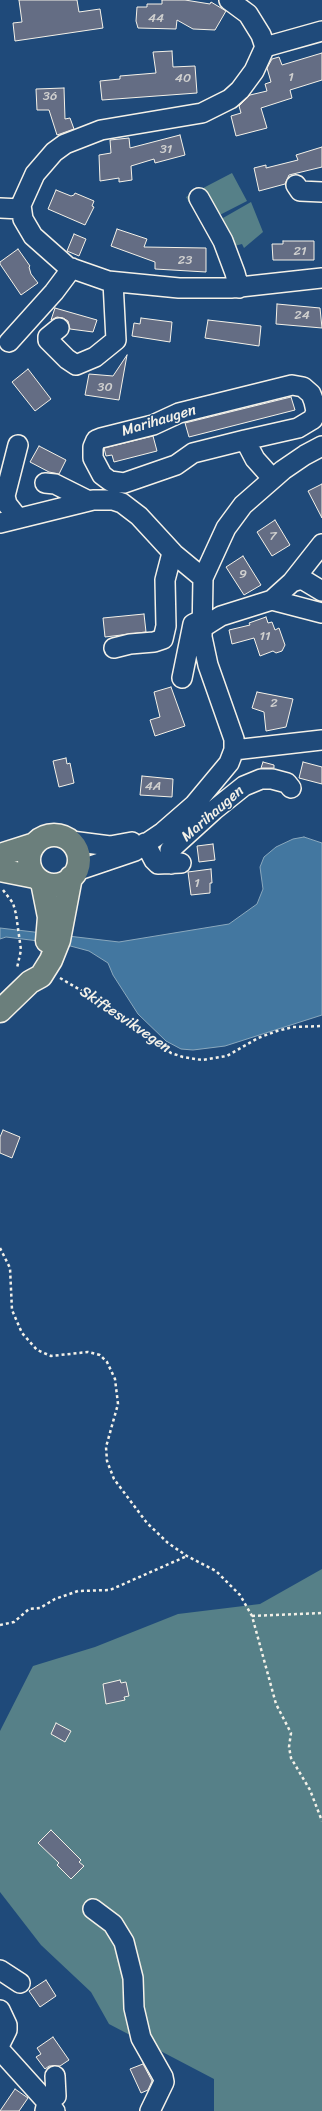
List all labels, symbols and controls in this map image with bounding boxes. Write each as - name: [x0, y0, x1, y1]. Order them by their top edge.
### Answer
- house number: 44: [148, 11, 164, 27]
- house number: 1: [288, 70, 294, 86]
- house number: 40: [175, 71, 191, 87]
- house number: 36: [43, 89, 57, 105]
- house number: 31: [160, 142, 172, 158]
- house number: 21: [293, 244, 307, 260]
- house number: 23: [178, 253, 192, 269]
- house number: 24: [294, 308, 310, 324]
- house number: 30: [97, 380, 113, 396]
- street label: Marihaugen: [120, 401, 198, 441]
- house number: 7: [269, 529, 277, 545]
- house number: 9: [239, 567, 247, 583]
- house number: 11: [259, 629, 271, 645]
- house number: 2: [270, 696, 278, 712]
- house number: 4A: [145, 779, 161, 795]
- street label: Marihaugen: [178, 782, 248, 846]
- house number: 1: [194, 876, 200, 892]
- street label: Skiftesvikvegen: [76, 983, 174, 1057]

